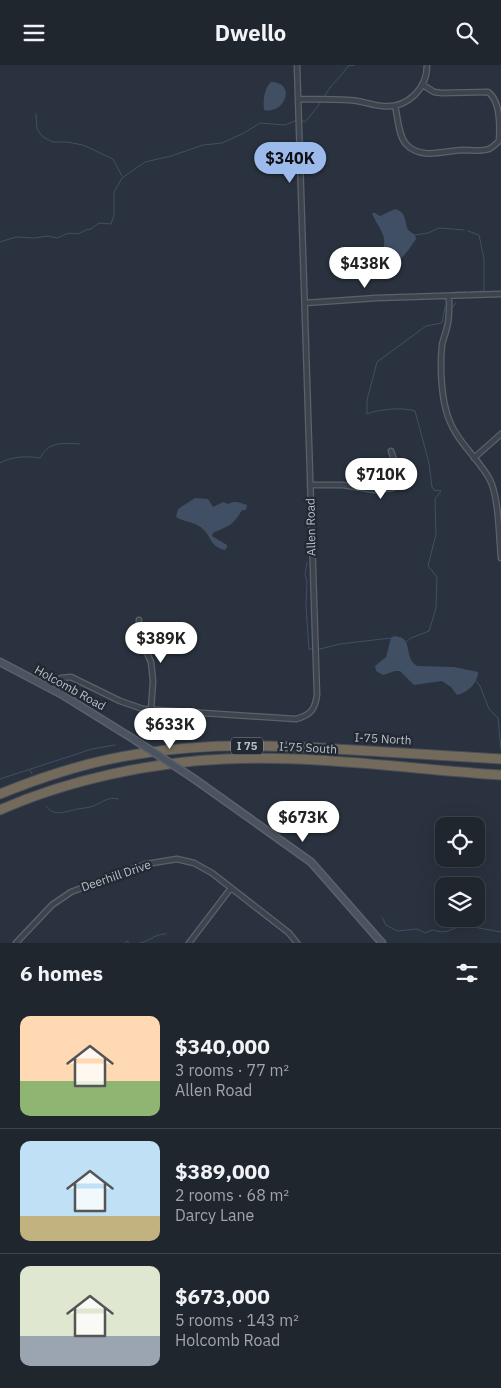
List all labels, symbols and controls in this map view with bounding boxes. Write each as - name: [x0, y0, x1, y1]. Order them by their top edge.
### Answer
- text: Dwello: [215, 18, 286, 47]
- icon: menu: [20, 19, 48, 47]
- icon: search: [453, 19, 481, 47]
- pin: $340K: [255, 141, 325, 184]
- text: $340K: [265, 148, 315, 168]
- pin: $438K: [330, 247, 400, 289]
- text: $438K: [340, 253, 390, 273]
- pin: $710K: [346, 457, 416, 500]
- text: $710K: [356, 464, 406, 484]
- street label: Allen Road: [302, 498, 319, 556]
- pin: $389K: [126, 621, 196, 664]
- text: $389K: [136, 628, 186, 648]
- street label: Holcomb Road: [32, 662, 108, 713]
- pin: $633K: [135, 707, 205, 750]
- text: $633K: [145, 714, 195, 734]
- street label: I-75 North: [354, 730, 412, 747]
- road number: I 75: [231, 737, 263, 754]
- street label: I-75 South: [279, 738, 337, 757]
- pin: $673K: [268, 801, 338, 843]
- text: $673K: [278, 807, 328, 827]
- map controls: [435, 817, 485, 927]
- button: locate: [435, 817, 485, 867]
- street label: Deerhill Drive: [79, 856, 153, 894]
- button: layers: [435, 877, 485, 927]
- text: 6 homes: [20, 959, 103, 987]
- icon: filters: [453, 959, 481, 987]
- text: $340,000: [175, 1032, 270, 1060]
- icon: home: [60, 1036, 120, 1096]
- text: 3 rooms · 77 m²: [175, 1060, 289, 1080]
- text: Allen Road: [175, 1080, 252, 1100]
- text: $389,000: [175, 1157, 270, 1185]
- icon: home: [60, 1161, 120, 1221]
- text: 2 rooms · 68 m²: [175, 1185, 289, 1205]
- text: Darcy Lane: [175, 1205, 254, 1225]
- text: $673,000: [175, 1282, 270, 1310]
- icon: home: [60, 1286, 120, 1346]
- text: 5 rooms · 143 m²: [175, 1310, 299, 1330]
- text: Holcomb Road: [175, 1330, 280, 1350]

